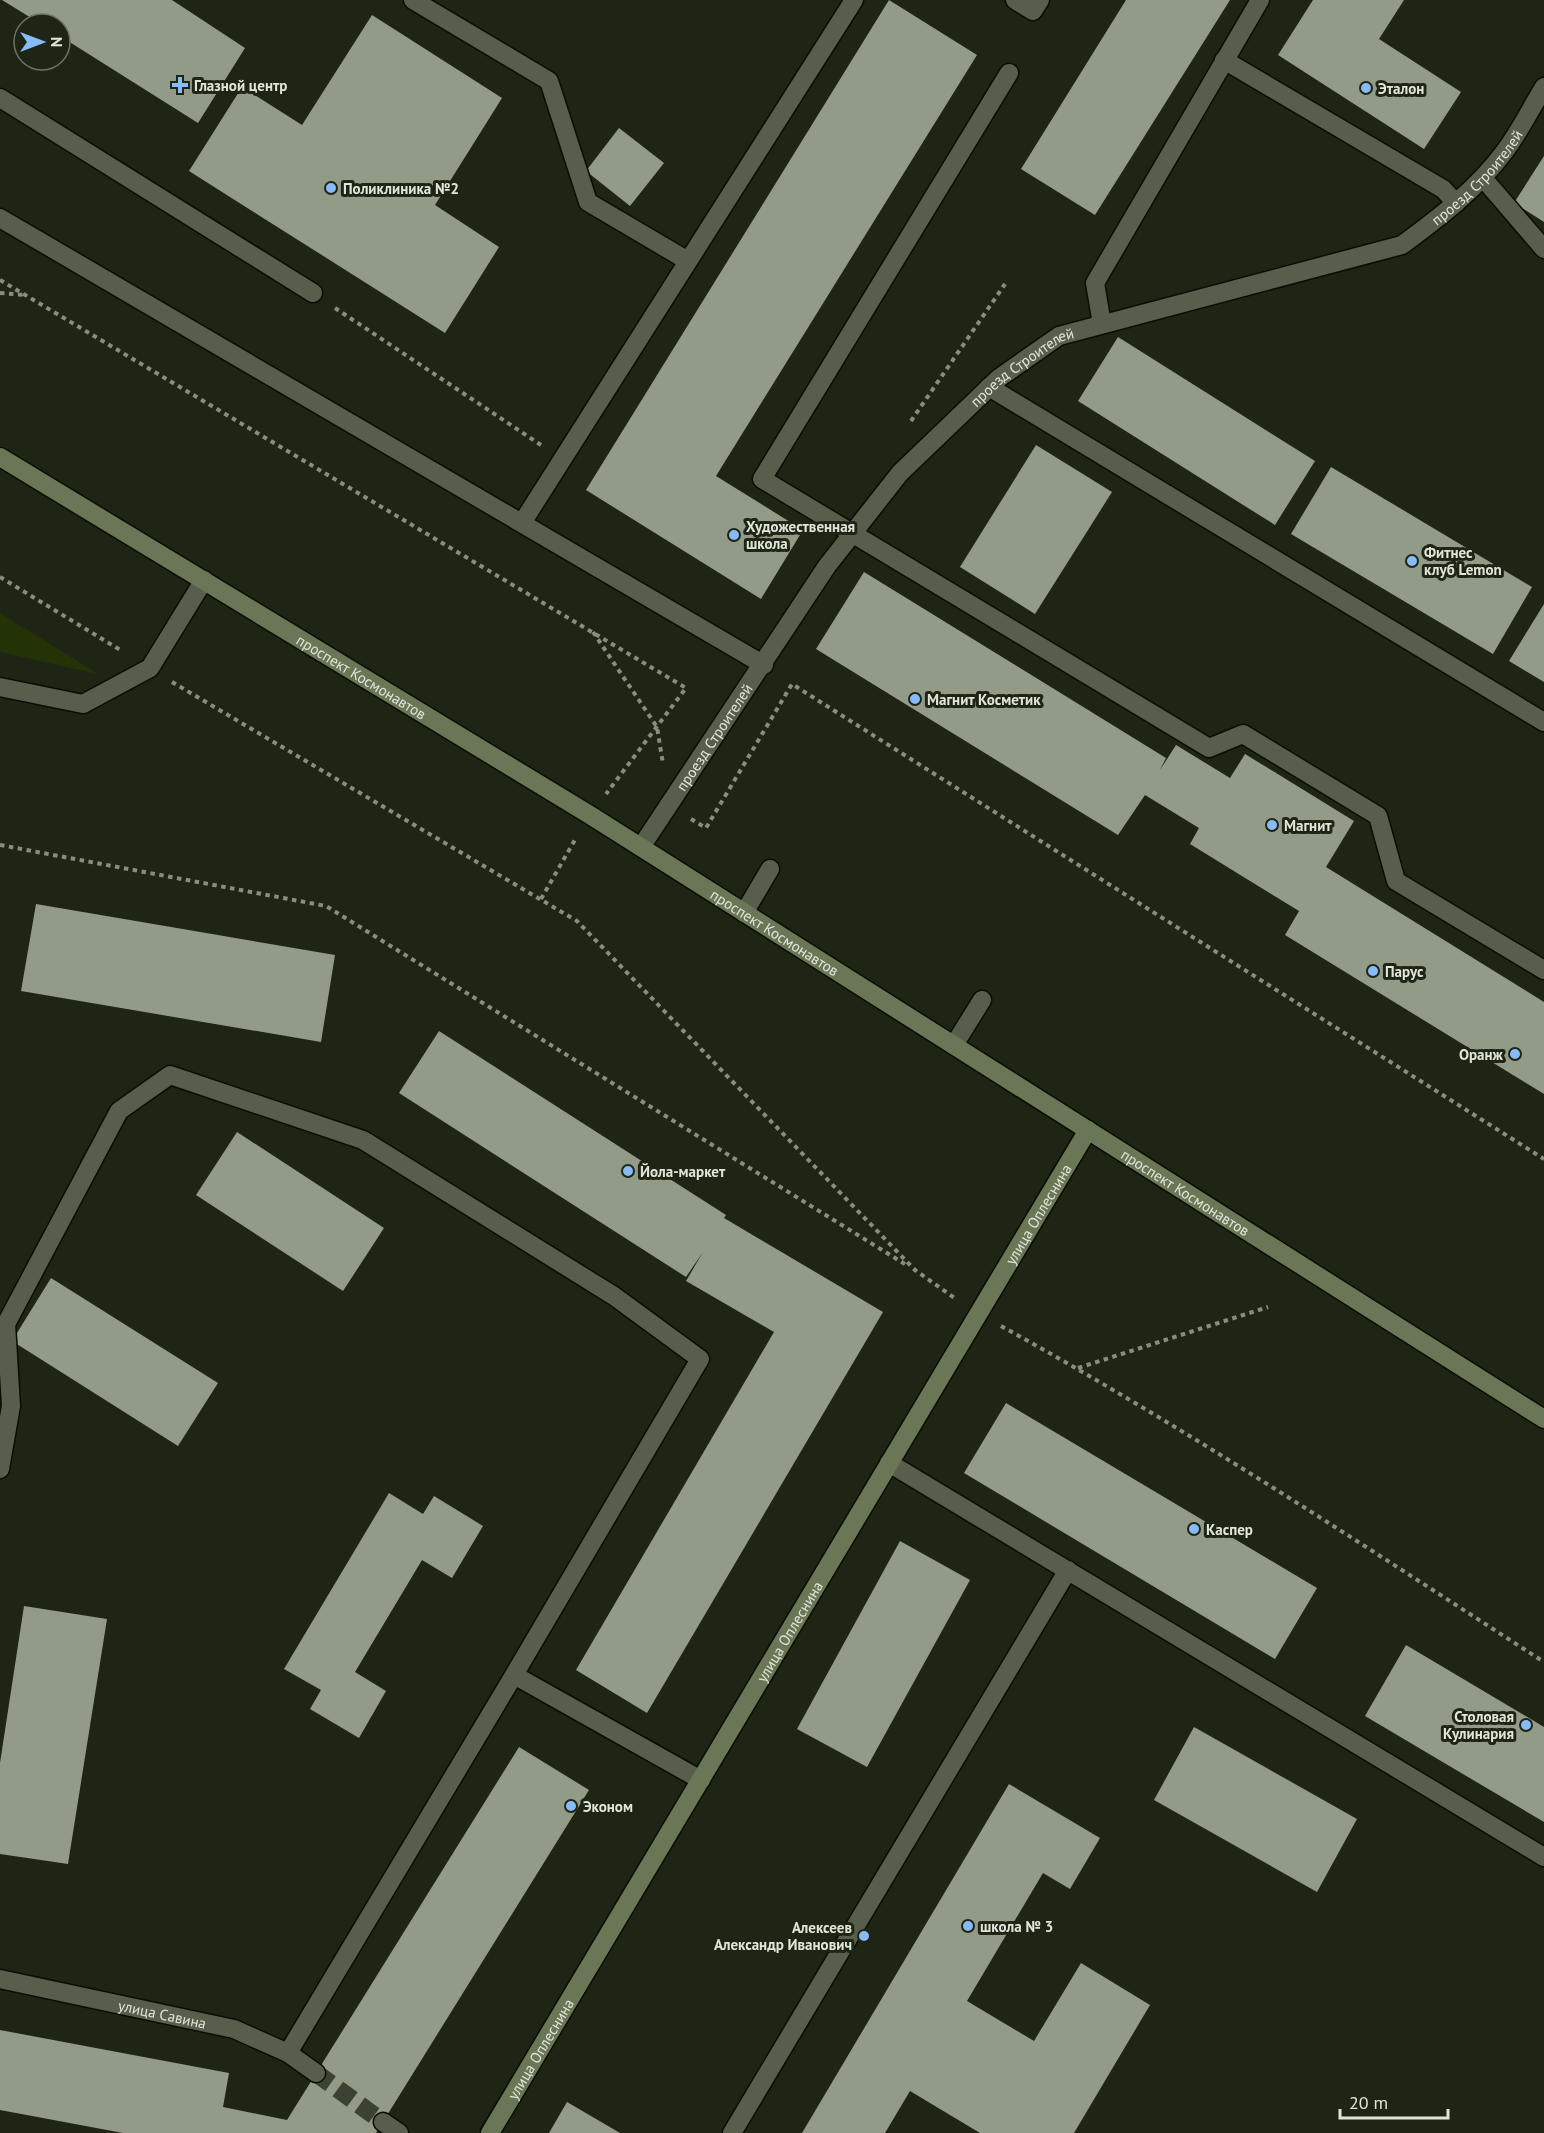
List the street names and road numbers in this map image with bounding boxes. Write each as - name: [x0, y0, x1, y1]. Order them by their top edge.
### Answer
- street label: проезд Строителей: [1427, 126, 1526, 229]
- street label: проезд Строителей: [966, 323, 1076, 410]
- street label: проспект Космонавтов: [293, 630, 430, 723]
- street label: проезд Строителей: [671, 680, 756, 794]
- street label: проспект Космонавтов: [707, 884, 843, 980]
- street label: проспект Космонавтов: [1118, 1144, 1253, 1240]
- street label: улица Оплеснина: [1001, 1160, 1075, 1268]
- street label: улица Оплеснина: [752, 1577, 826, 1685]
- street label: улица Савина: [117, 1995, 208, 2032]
- street label: улица Оплеснина: [503, 1995, 578, 2103]

